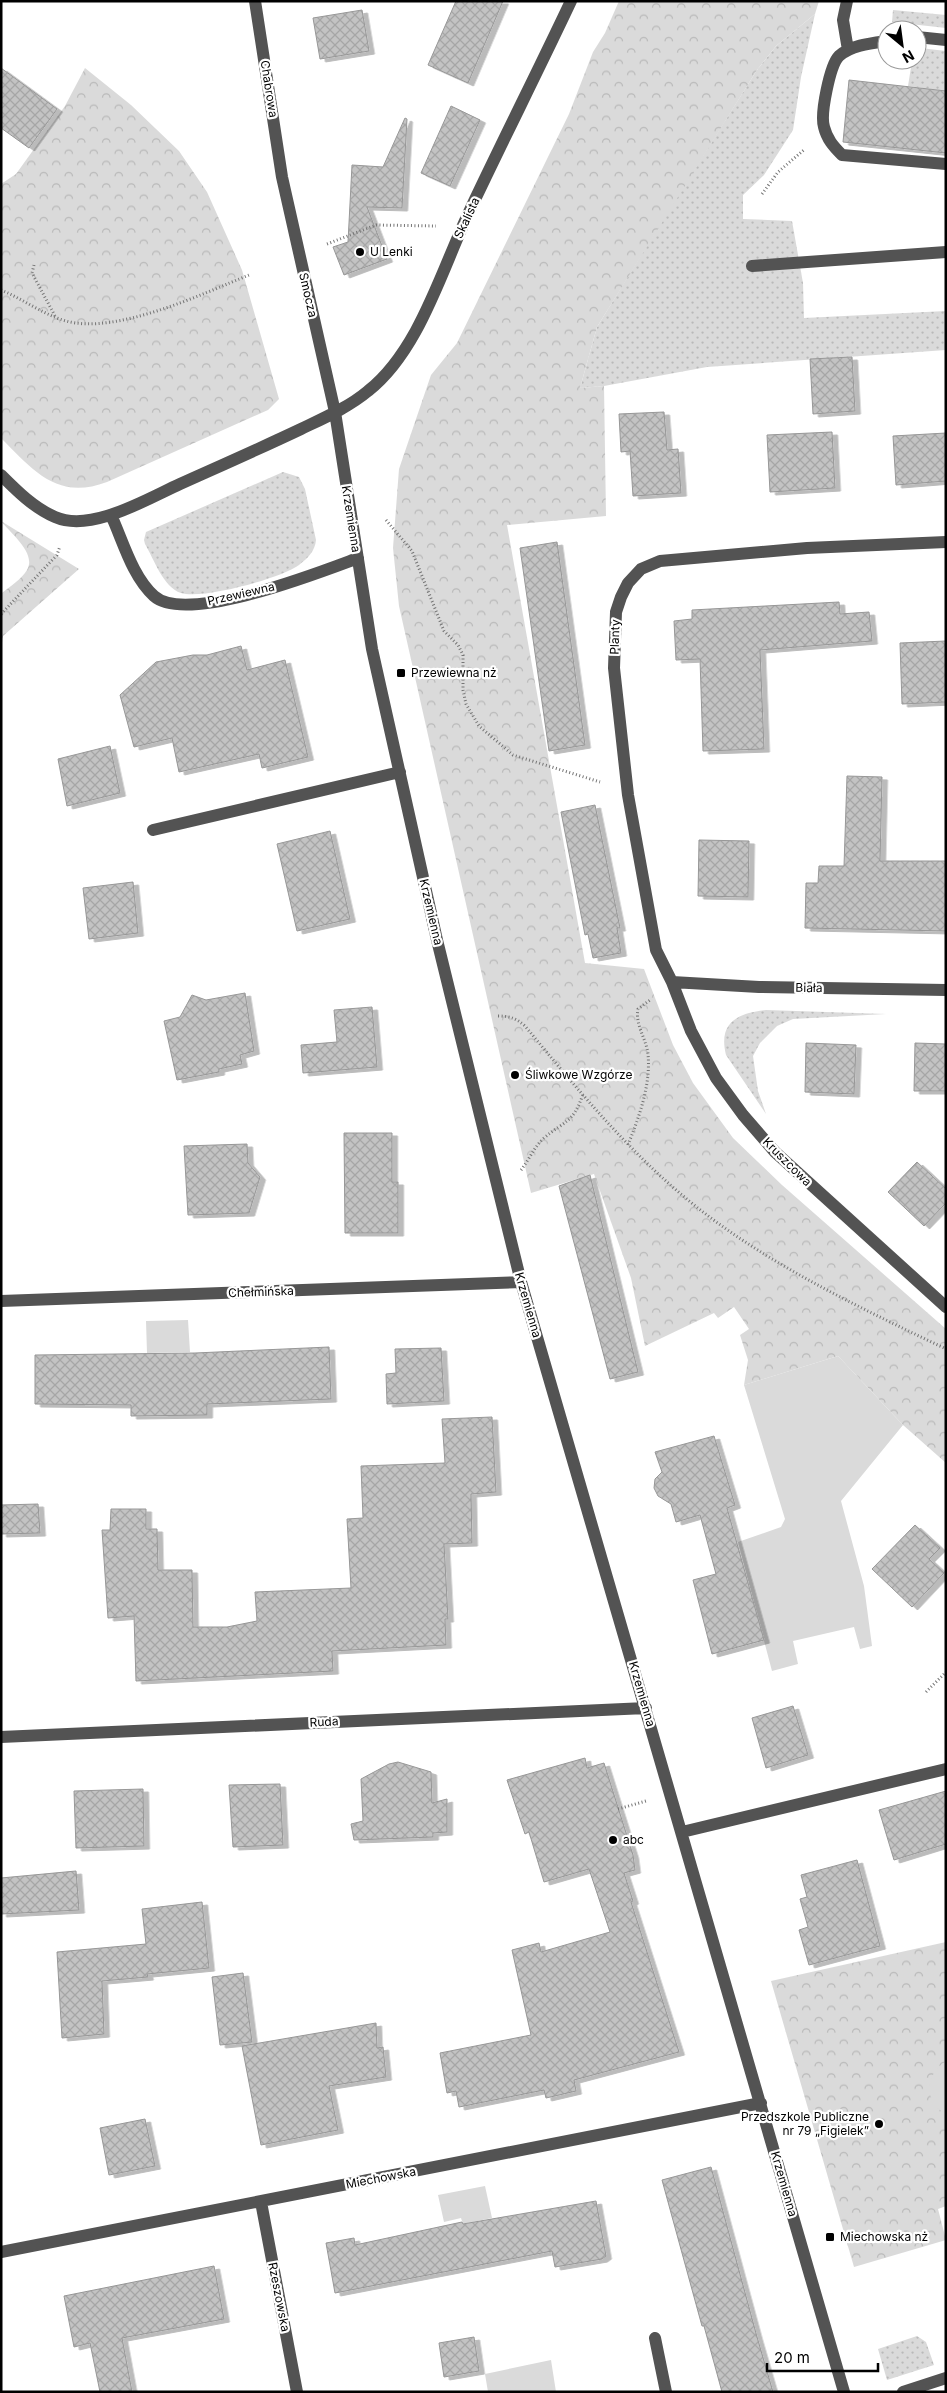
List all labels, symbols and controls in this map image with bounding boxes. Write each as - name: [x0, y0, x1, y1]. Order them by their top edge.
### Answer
- north arrow: [877, 20, 927, 70]
- text: N: [900, 47, 917, 67]
- street label: Chabrowa: [258, 59, 281, 119]
- street label: Skalista: [450, 195, 483, 241]
- place label: U Lenki: [370, 244, 413, 259]
- marker: U Lenki: [354, 246, 366, 258]
- street label: Smocza: [296, 271, 321, 319]
- street label: Krzemienna: [339, 484, 364, 553]
- street label: Przewiewna: [206, 578, 276, 609]
- street label: Planty: [606, 619, 623, 655]
- place label: Przewiewna nż: [411, 665, 497, 680]
- marker: Przewiewna nż: [395, 667, 407, 679]
- street label: Krzemienna: [417, 877, 446, 946]
- street label: Biała: [795, 980, 823, 995]
- place label: Śliwkowe Wzgórze: [525, 1067, 632, 1082]
- marker: Śliwkowe Wzgórze: [509, 1069, 521, 1081]
- street label: Kruszcowa: [760, 1134, 815, 1189]
- street label: Krzemienna: [512, 1270, 545, 1339]
- street label: Chełmińska: [228, 1283, 294, 1300]
- street label: Krzemienna: [626, 1659, 659, 1728]
- street label: Ruda: [309, 1713, 339, 1730]
- place label: abc: [623, 1832, 644, 1847]
- marker: abc: [607, 1834, 619, 1846]
- place label: Przedszkole Publiczne nr 79 „Figielek”: [741, 2109, 869, 2138]
- marker: Przedszkole Publiczne nr 79 „Figielek”: [873, 2118, 885, 2130]
- street label: Krzemienna: [768, 2149, 801, 2218]
- street label: Miechowska: [345, 2163, 417, 2192]
- place label: Miechowska nż: [840, 2229, 928, 2244]
- marker: Miechowska nż: [824, 2231, 836, 2243]
- street label: Rzeszowska: [265, 2261, 294, 2333]
- scale bar: [767, 2340, 878, 2372]
- text: 20 m: [774, 2348, 810, 2367]

